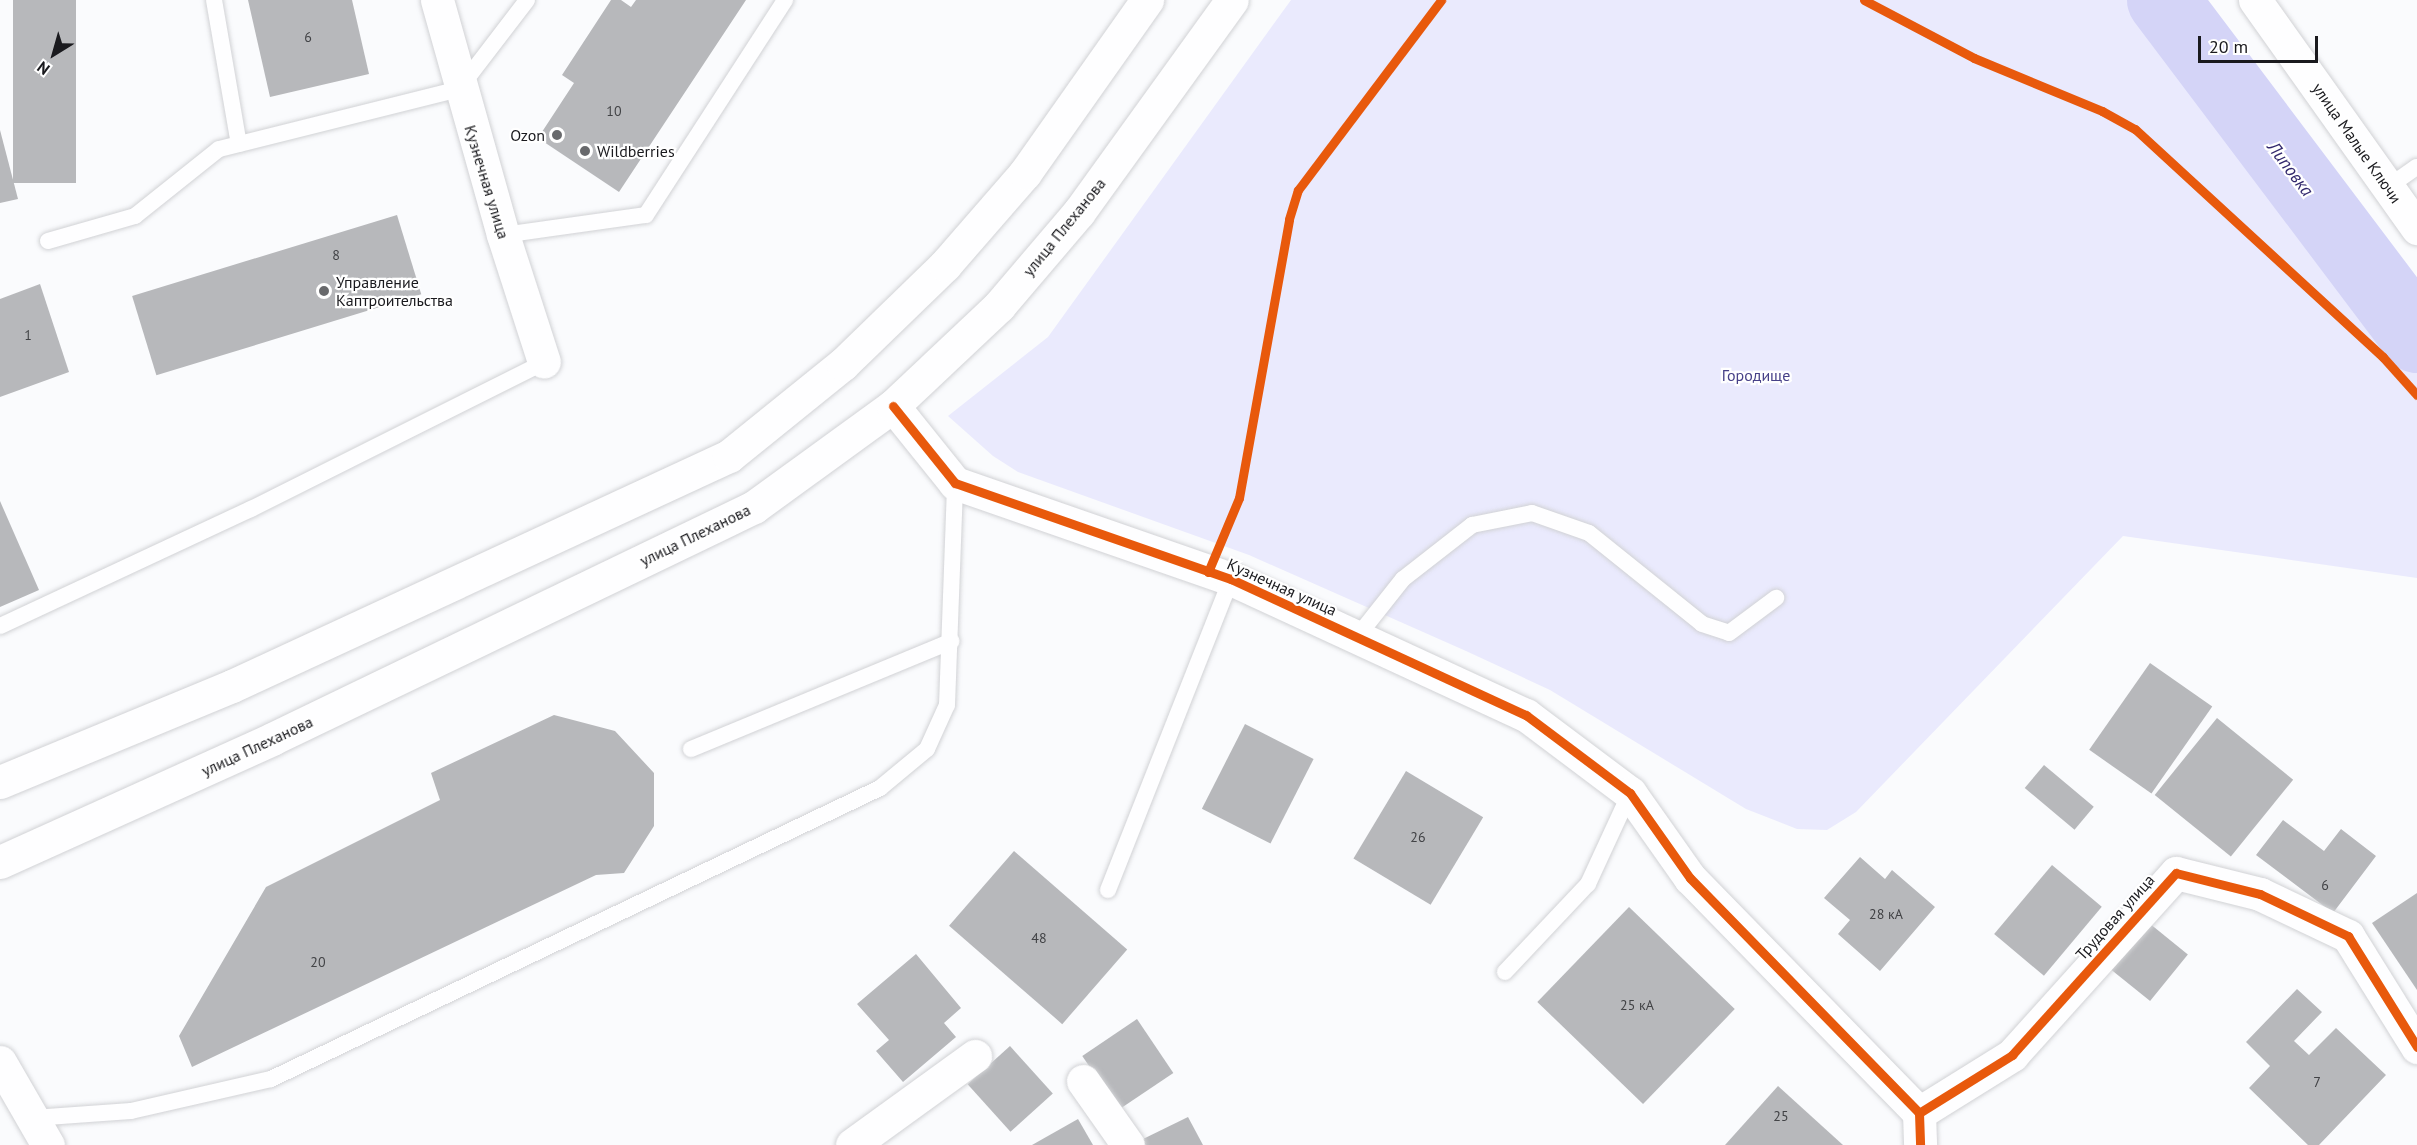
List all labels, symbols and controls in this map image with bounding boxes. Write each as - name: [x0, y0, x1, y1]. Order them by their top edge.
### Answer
- north arrow: [24, 24, 84, 84]
- scale bar: [2201, 24, 2321, 62]
- house number: 6: [304, 29, 312, 45]
- text: 20 m: [2209, 35, 2248, 58]
- text: N: [33, 57, 53, 80]
- street label: улица Малые Ключи: [2308, 79, 2406, 207]
- house number: 10: [606, 103, 622, 119]
- street label: Кузнечная улица: [461, 123, 513, 241]
- place label: Ozon: [510, 125, 545, 145]
- marker: Ozon: [550, 128, 564, 142]
- water label: Липовка: [2262, 137, 2318, 201]
- place label: Wildberries: [597, 141, 675, 161]
- marker: Wildberries: [578, 144, 592, 158]
- street label: улица Плеханова: [1019, 174, 1109, 280]
- house number: 8: [332, 247, 340, 263]
- place label: Управление Каптроительства: [336, 272, 453, 310]
- marker: Управление Каптроительства: [317, 284, 331, 298]
- house number: 1: [24, 327, 32, 343]
- park label: Городище: [1722, 365, 1790, 385]
- street label: улица Плеханова: [637, 500, 753, 570]
- street label: Кузнечная улица: [1224, 554, 1340, 620]
- street label: улица Плеханова: [198, 712, 316, 780]
- house number: 26: [1410, 829, 1426, 845]
- street label: Трудовая улица: [2072, 870, 2158, 964]
- house number: 6: [2321, 877, 2329, 893]
- house number: 28 кА: [1869, 906, 1903, 922]
- house number: 48: [1031, 930, 1047, 946]
- house number: 20: [310, 954, 326, 970]
- house number: 25 кА: [1620, 997, 1654, 1013]
- house number: 7: [2313, 1074, 2321, 1090]
- house number: 25: [1773, 1108, 1789, 1124]

